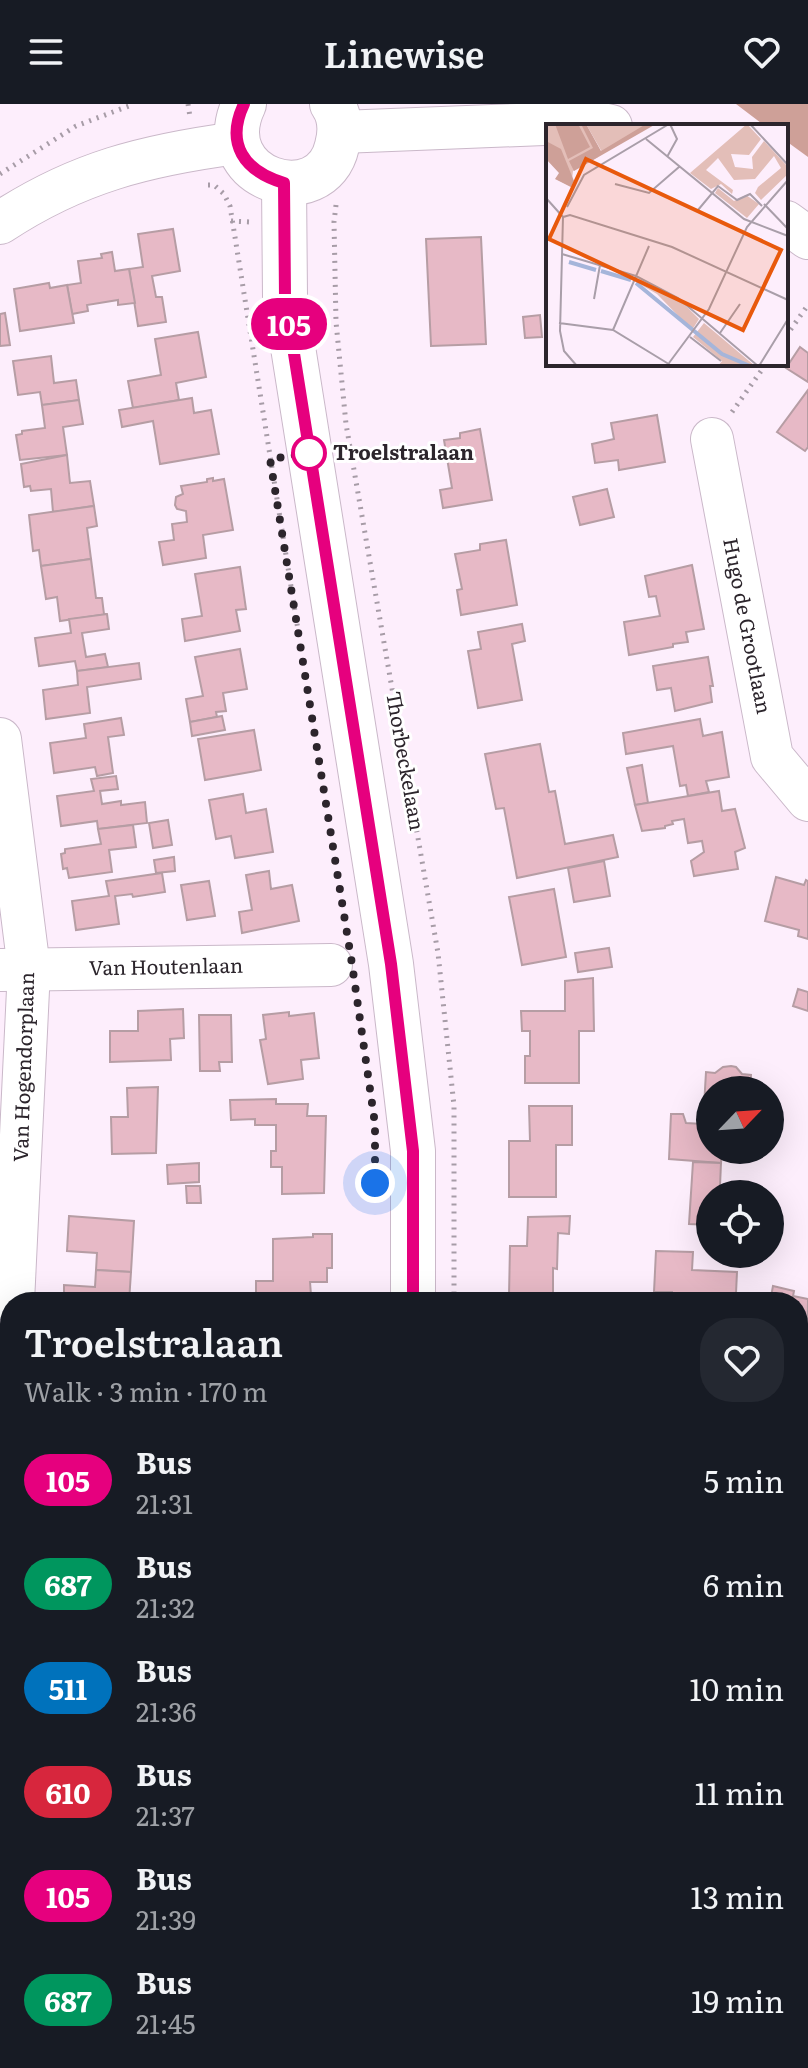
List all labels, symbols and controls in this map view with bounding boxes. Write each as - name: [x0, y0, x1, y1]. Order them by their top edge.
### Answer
- text: Linewise: [324, 26, 484, 79]
- icon: menu: [24, 30, 68, 74]
- icon: heart: [740, 30, 784, 74]
- inset map: [546, 124, 788, 366]
- line badge: 105: [243, 298, 335, 350]
- text: 105: [267, 303, 311, 345]
- marker: Troelstralaan: [292, 436, 326, 470]
- place label: Troelstralaan: [333, 436, 474, 466]
- street label: Hugo de Grootlaan: [717, 535, 781, 716]
- street label: Thorbeckelaan: [380, 689, 434, 833]
- street label: Van Houtenlaan: [89, 949, 243, 981]
- street label: Van Hogendorplaan: [4, 972, 40, 1162]
- north arrow: [696, 1076, 784, 1164]
- map controls: [696, 1076, 784, 1268]
- your location: [355, 1163, 395, 1203]
- button: locate: [696, 1180, 784, 1268]
- text: Troelstralaan: [24, 1312, 283, 1369]
- button: heart: [700, 1318, 784, 1402]
- text: Walk · 3 min · 170 m: [24, 1371, 268, 1410]
- text: Bus: [136, 1439, 192, 1483]
- text: 5 min: [704, 1458, 784, 1502]
- text: 105: [46, 1459, 90, 1501]
- text: 21:31: [136, 1483, 193, 1522]
- text: Bus: [136, 1543, 192, 1587]
- text: 6 min: [703, 1562, 784, 1606]
- text: 687: [44, 1563, 92, 1605]
- text: 21:32: [136, 1587, 195, 1626]
- text: Bus: [136, 1647, 192, 1691]
- text: 10 min: [690, 1666, 784, 1710]
- text: 511: [49, 1667, 87, 1709]
- text: 21:36: [136, 1691, 196, 1730]
- text: Bus: [136, 1751, 192, 1795]
- text: 11 min: [695, 1770, 784, 1814]
- text: 610: [45, 1771, 91, 1813]
- text: 21:37: [136, 1795, 195, 1834]
- text: Bus: [136, 1855, 192, 1899]
- text: 13 min: [691, 1874, 784, 1918]
- text: 105: [46, 1875, 90, 1917]
- text: 21:39: [136, 1899, 196, 1938]
- text: Bus: [136, 1959, 192, 2003]
- text: 19 min: [691, 1978, 784, 2022]
- text: 687: [44, 1979, 92, 2021]
- text: 21:45: [136, 2003, 195, 2042]

